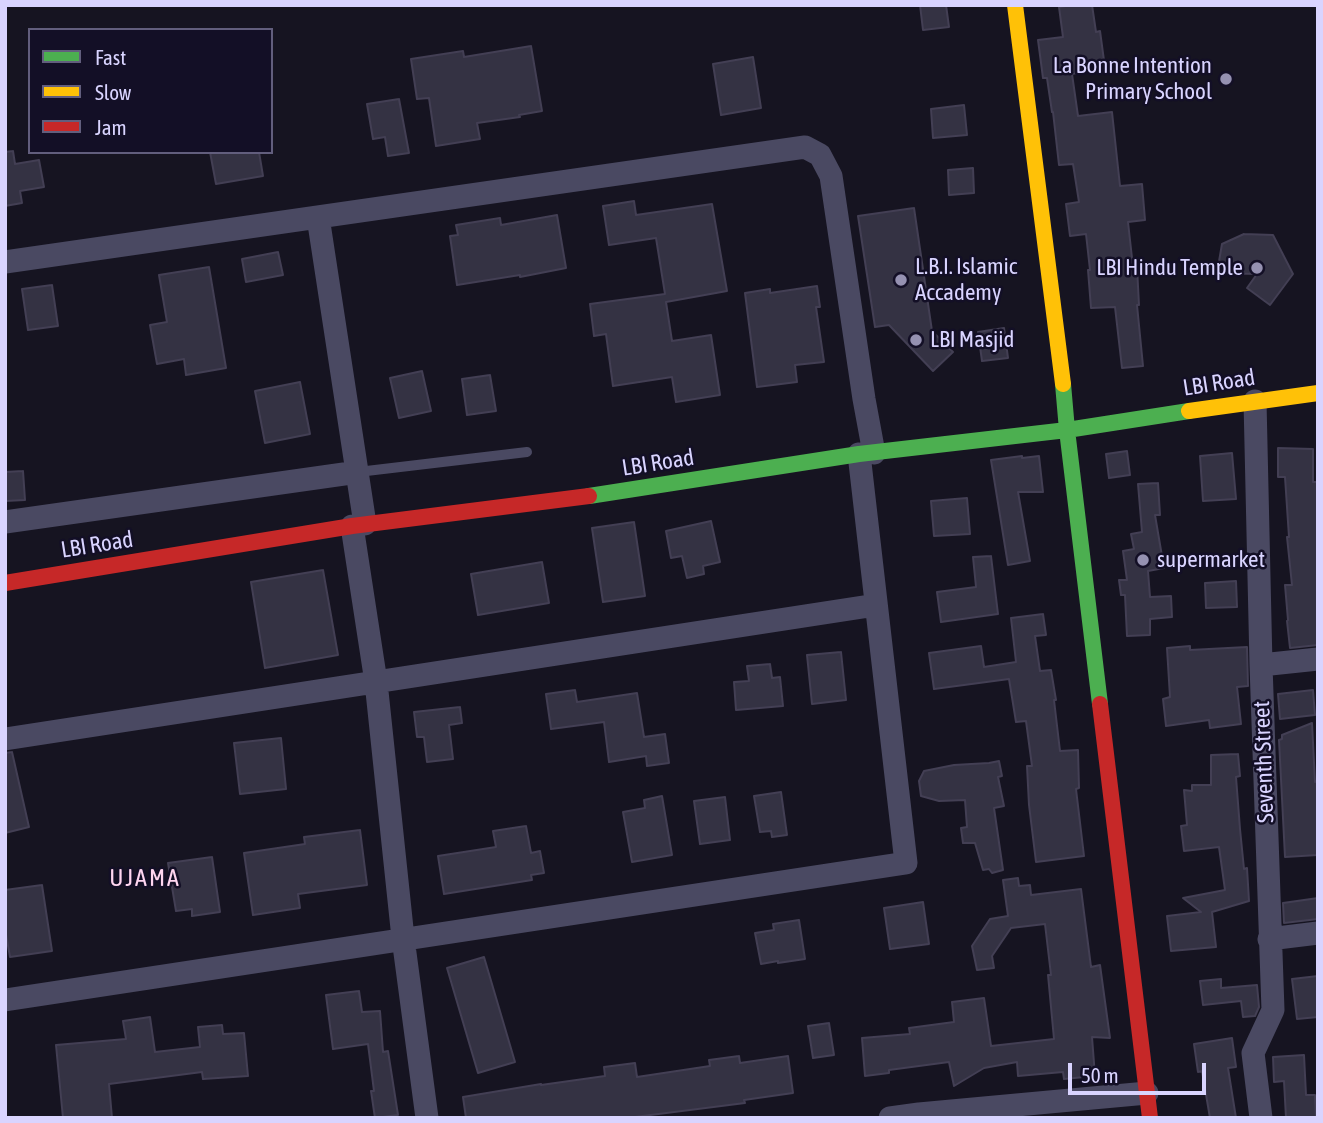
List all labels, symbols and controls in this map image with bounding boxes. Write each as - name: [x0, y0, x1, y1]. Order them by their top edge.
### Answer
- legend: [28, 28, 273, 154]
- text: Fast: [95, 45, 126, 69]
- place label: La Bonne Intention Primary School: [1053, 52, 1212, 106]
- marker: La Bonne Intention Primary School: [1218, 71, 1234, 87]
- text: Slow: [95, 80, 131, 104]
- text: Jam: [95, 115, 127, 139]
- place label: L.B.I. Islamic Accademy: [915, 253, 1017, 307]
- place label: LBI Hindu Temple: [1096, 254, 1243, 282]
- marker: LBI Hindu Temple: [1249, 260, 1265, 276]
- marker: L.B.I. Islamic Accademy: [893, 272, 909, 288]
- place label: LBI Masjid: [930, 326, 1015, 354]
- marker: LBI Masjid: [908, 332, 924, 348]
- street label: LBI Road: [1181, 364, 1257, 402]
- street label: LBI Road: [620, 444, 696, 482]
- street label: LBI Road: [59, 526, 135, 564]
- place label: supermarket: [1157, 546, 1265, 574]
- marker: supermarket: [1135, 552, 1151, 568]
- street label: Seventh Street: [1248, 701, 1280, 823]
- district label: UJAMA: [110, 864, 180, 892]
- scale bar: [1071, 1050, 1209, 1094]
- text: 50 m: [1081, 1063, 1119, 1087]

